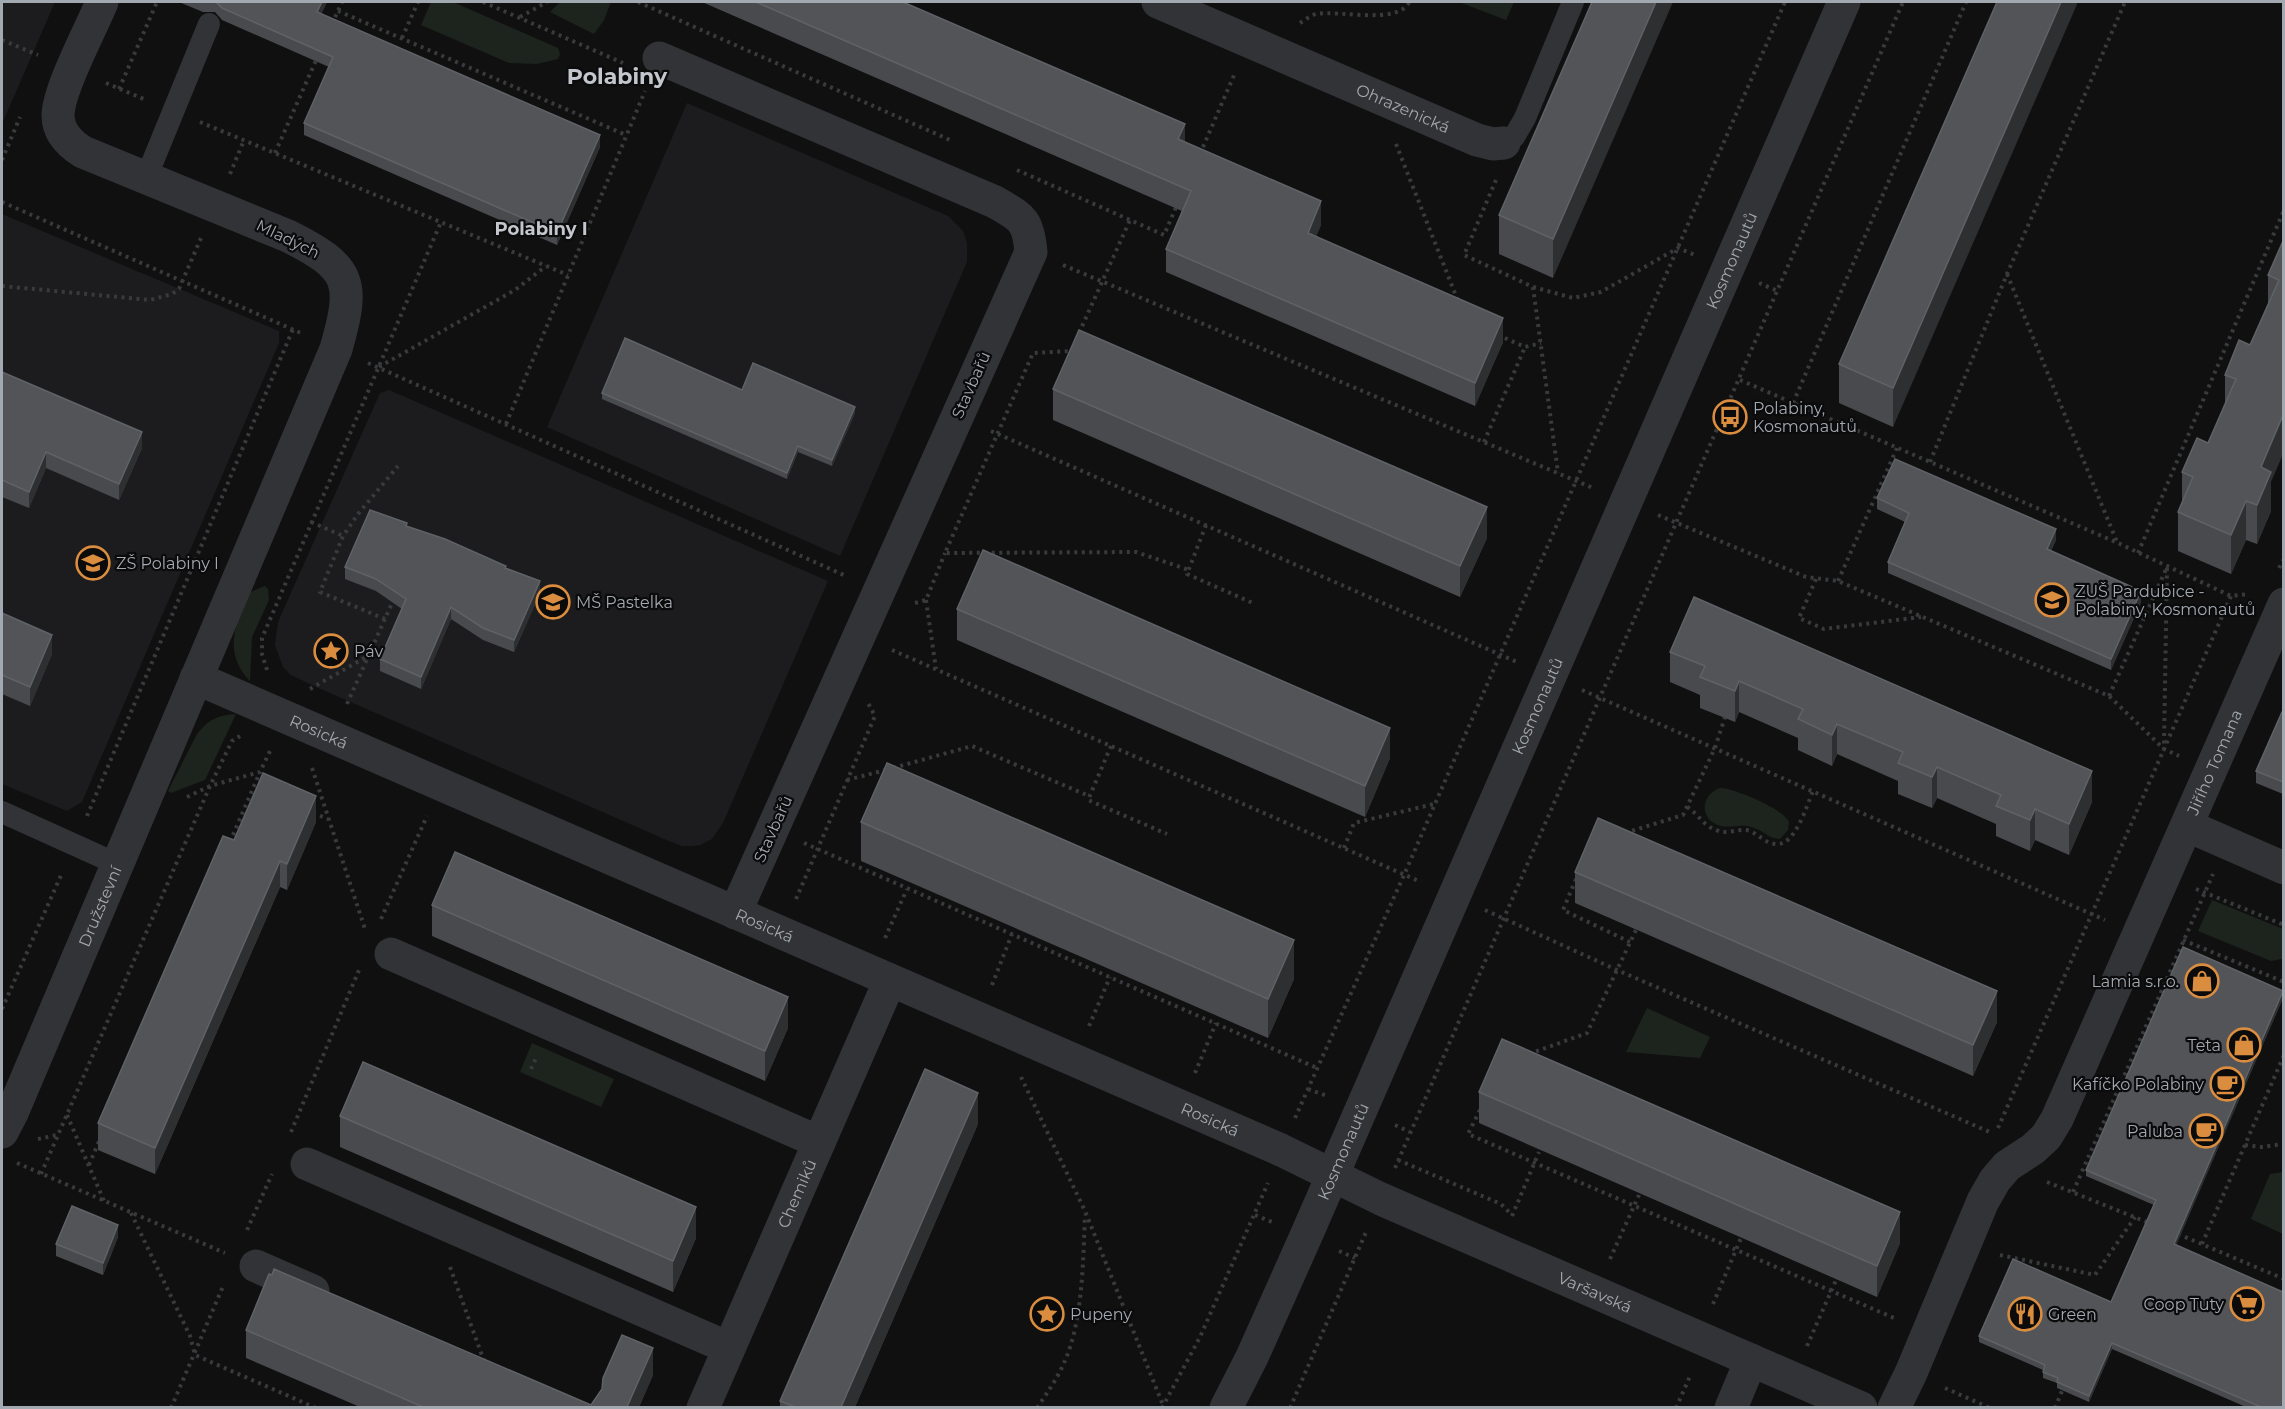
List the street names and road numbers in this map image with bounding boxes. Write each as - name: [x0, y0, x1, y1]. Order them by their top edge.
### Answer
- street label: Ohrazenická: [1353, 79, 1453, 137]
- street label: Kosmonautů: [1702, 209, 1761, 312]
- street label: Mladých: [253, 216, 323, 262]
- street label: Stavbařů: [948, 349, 994, 421]
- street label: Kosmonautů: [1508, 654, 1567, 757]
- street label: Jiřího Tomana: [2182, 706, 2246, 818]
- street label: Rosická: [287, 710, 351, 752]
- street label: Stavbařů: [750, 793, 796, 865]
- street label: Družstevní: [74, 862, 125, 950]
- street label: Rosická: [733, 904, 797, 946]
- street label: Rosická: [1178, 1098, 1242, 1140]
- street label: Kosmonautů: [1313, 1100, 1372, 1203]
- street label: Chemiků: [773, 1156, 820, 1231]
- street label: Varšavská: [1555, 1268, 1635, 1317]

